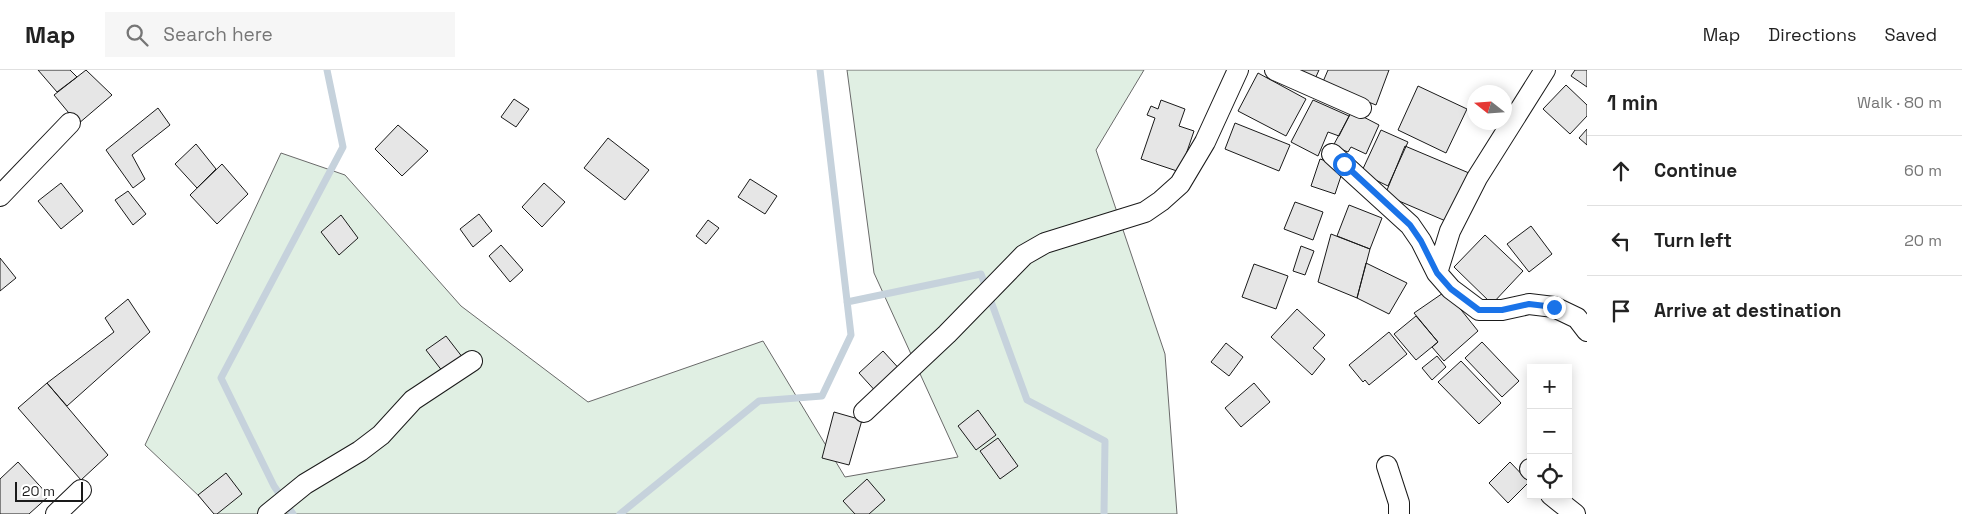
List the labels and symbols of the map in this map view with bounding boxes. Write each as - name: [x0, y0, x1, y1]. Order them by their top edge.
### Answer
- north arrow: [1467, 85, 1512, 130]
- route start: [1333, 153, 1356, 176]
- route end: [1543, 296, 1566, 319]
- scale bar: [15, 479, 82, 502]

